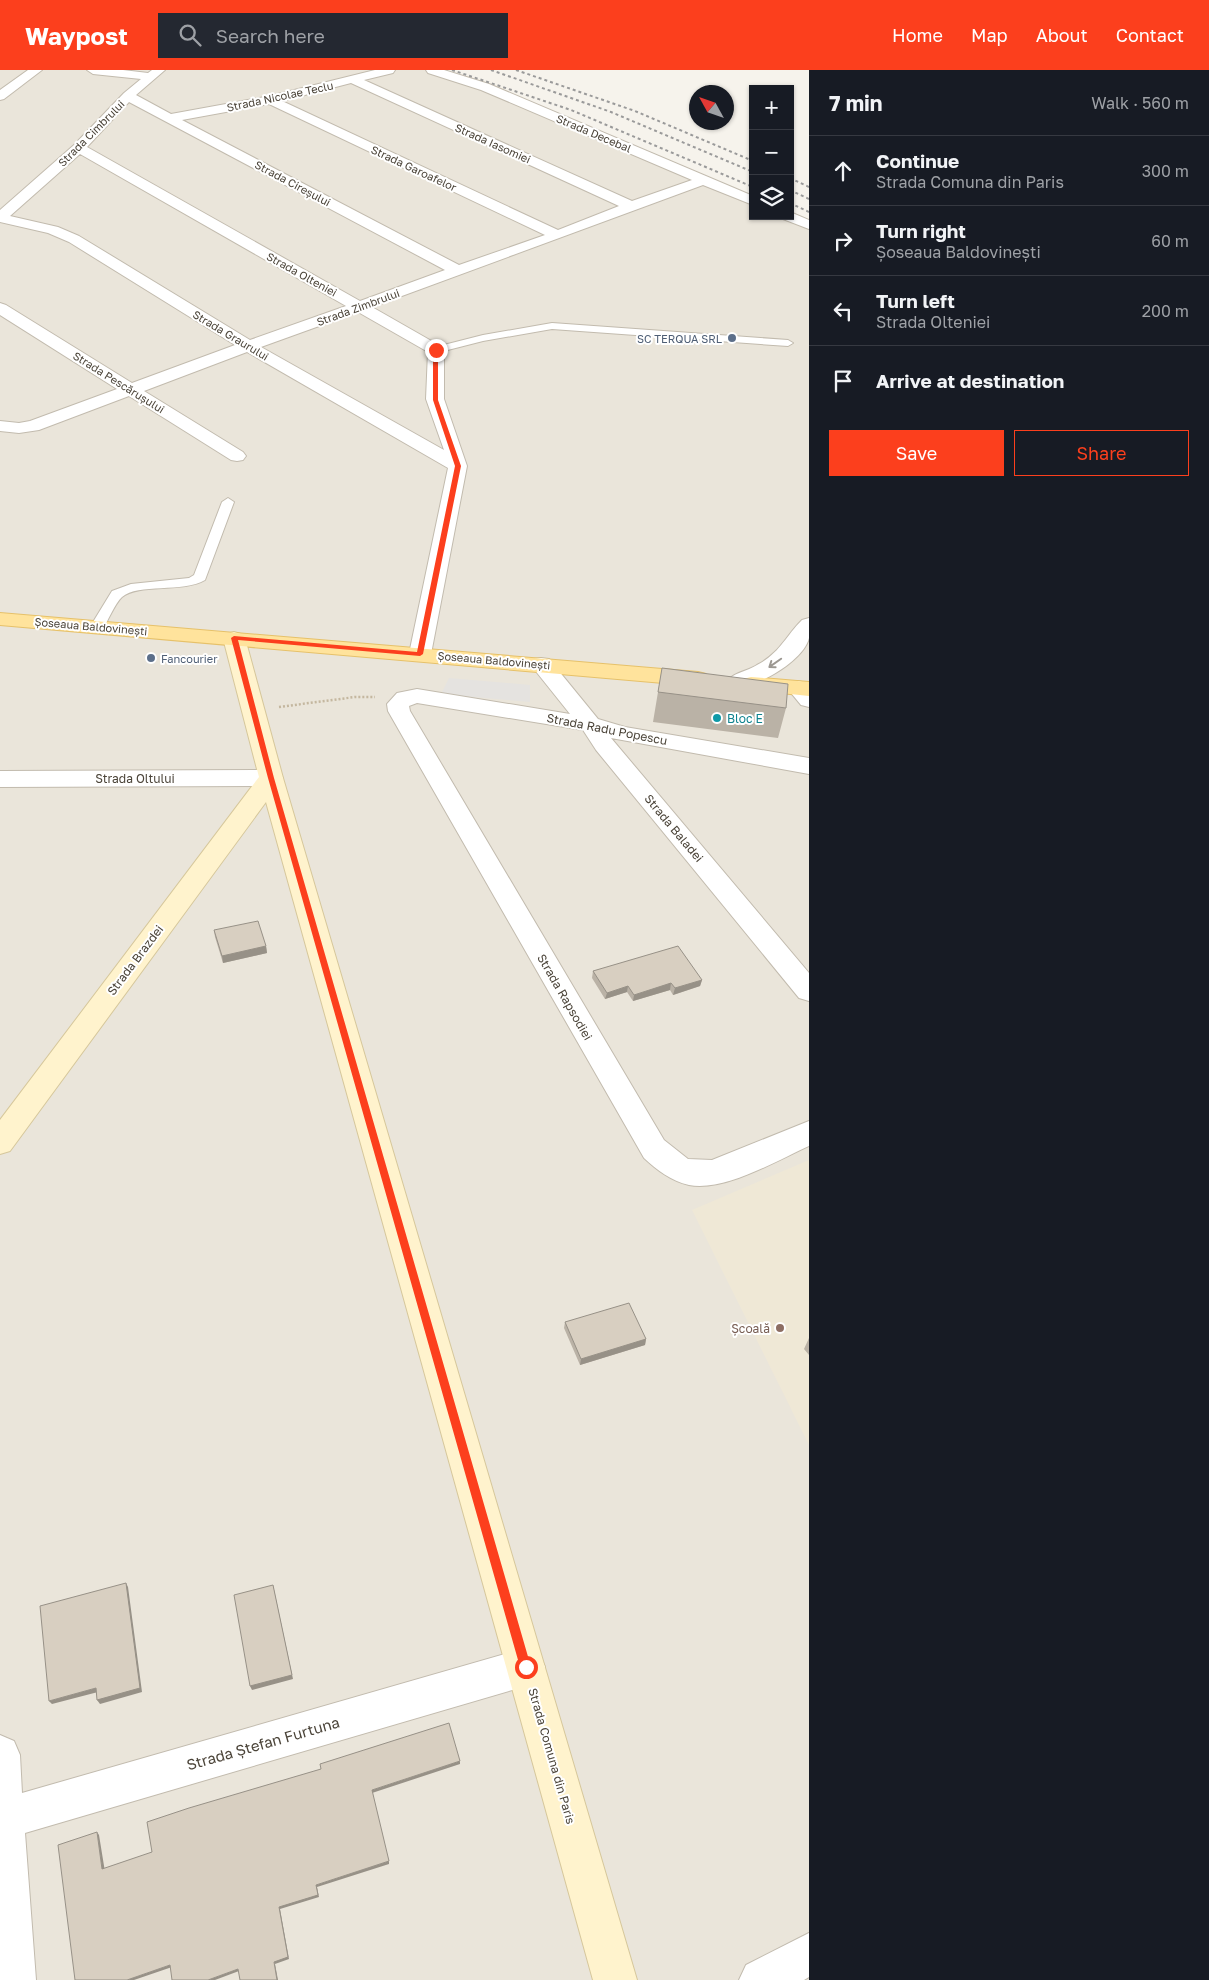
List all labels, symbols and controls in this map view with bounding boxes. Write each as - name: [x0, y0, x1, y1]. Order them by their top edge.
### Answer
- search box: [158, 13, 508, 58]
- text: Waypost: [25, 21, 128, 50]
- icon: search: [176, 21, 204, 49]
- text: Search here: [216, 24, 325, 47]
- text: Home: [892, 24, 943, 46]
- text: Map: [971, 24, 1008, 46]
- text: About: [1036, 24, 1088, 46]
- text: Contact: [1116, 24, 1184, 46]
- street label: Strada Nicolae Teclu: [226, 78, 334, 114]
- north arrow: [689, 85, 734, 130]
- map controls: [749, 85, 794, 220]
- button: +: [749, 85, 794, 130]
- text: 7 min: [829, 90, 883, 116]
- text: Walk · 560 m: [1091, 93, 1189, 113]
- street label: Strada Cimbrului: [55, 97, 127, 169]
- street label: Strada Decebal: [554, 111, 634, 155]
- street label: Strada Iasomiei: [453, 120, 533, 166]
- button: −: [749, 130, 794, 175]
- street label: Strada Garoafelor: [369, 142, 459, 194]
- text: Continue: [876, 149, 959, 172]
- icon: ahead: [829, 157, 857, 185]
- street label: Strada Cireșului: [252, 158, 333, 209]
- text: 300 m: [1142, 161, 1189, 181]
- text: Strada Comuna din Paris: [876, 172, 1064, 192]
- button: layers: [749, 175, 794, 220]
- text: Turn right: [876, 219, 966, 242]
- icon: right: [829, 227, 857, 255]
- text: 60 m: [1151, 231, 1189, 251]
- text: Șoseaua Baldovinești: [876, 242, 1041, 262]
- street label: Strada Olteniei: [264, 249, 340, 299]
- street label: Strada Zimbrului: [315, 286, 401, 328]
- text: Turn left: [876, 289, 955, 312]
- icon: left: [829, 297, 857, 325]
- text: 200 m: [1142, 301, 1189, 321]
- street label: Strada Graurului: [191, 307, 271, 363]
- text: Strada Olteniei: [876, 312, 990, 332]
- place label: SC TERQUA SRL: [637, 332, 723, 345]
- marker: SC TERQUA SRL: [726, 332, 738, 344]
- route end: [425, 339, 448, 362]
- street label: Strada Pescărușului: [70, 349, 167, 416]
- icon: arrive: [829, 367, 857, 395]
- text: Arrive at destination: [876, 369, 1064, 392]
- button: Save: [829, 430, 1004, 476]
- button: Share: [1014, 430, 1189, 476]
- street label: Șoseaua Baldovinești: [34, 615, 148, 638]
- street label: Șoseaua Baldovinești: [437, 649, 551, 672]
- marker: Fancourier: [145, 652, 157, 664]
- place label: Fancourier: [161, 652, 218, 665]
- one-way arrow: [768, 658, 782, 668]
- street label: Strada Radu Popescu: [545, 710, 669, 748]
- place label: Bloc E: [727, 711, 763, 726]
- marker: Bloc E: [711, 712, 723, 724]
- street label: Strada Oltului: [95, 771, 175, 786]
- street label: Strada Baladei: [641, 791, 707, 865]
- street label: Strada Brazdei: [104, 922, 166, 998]
- street label: Strada Rapsodiei: [534, 951, 596, 1043]
- place label: Școală: [731, 1321, 770, 1336]
- marker: Școală: [774, 1322, 786, 1334]
- route start: [515, 1656, 538, 1679]
- street label: Strada Comuna din Paris: [525, 1686, 579, 1826]
- street label: Strada Ștefan Furtuna: [184, 1713, 342, 1773]

